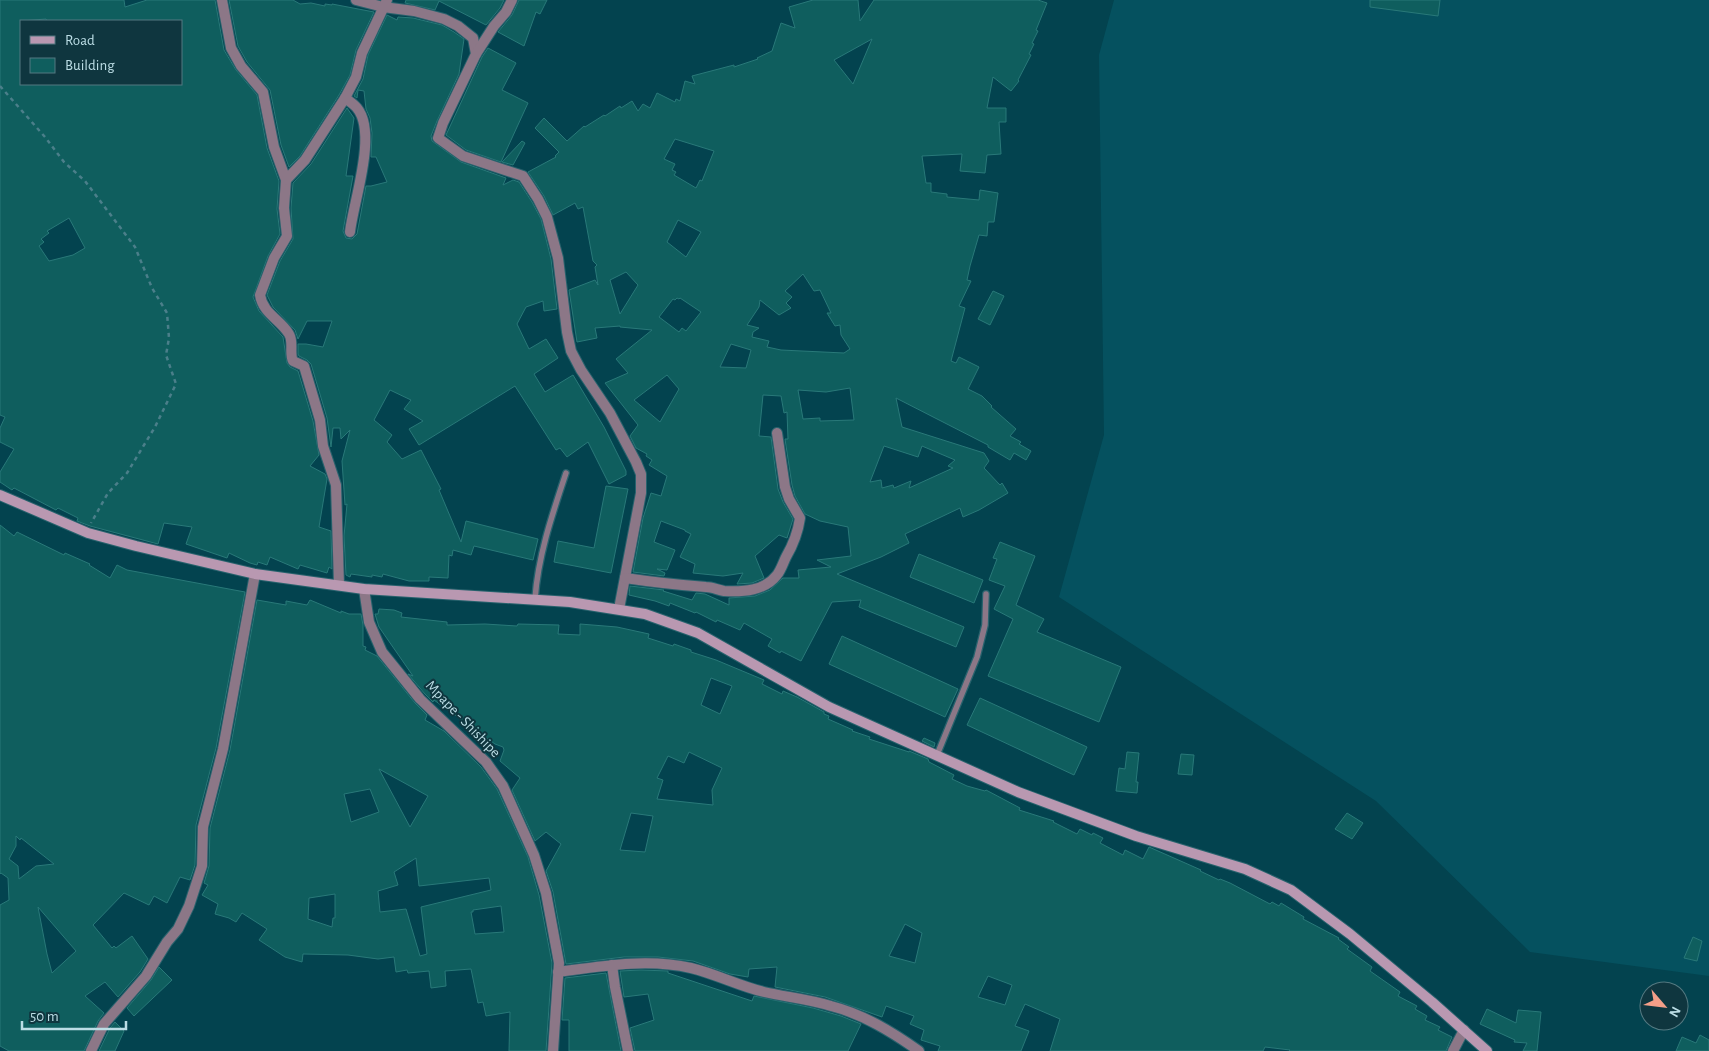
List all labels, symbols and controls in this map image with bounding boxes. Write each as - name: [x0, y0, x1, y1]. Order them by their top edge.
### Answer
- legend: [20, 20, 182, 85]
- text: Road: [65, 33, 95, 48]
- text: Building: [65, 58, 115, 73]
- street label: Mpape - Shishipe: [423, 678, 503, 760]
- north arrow: [1639, 981, 1689, 1031]
- scale bar: [22, 998, 126, 1030]
- text: N: [1666, 1004, 1683, 1019]
- text: 50 m: [30, 1009, 59, 1024]

